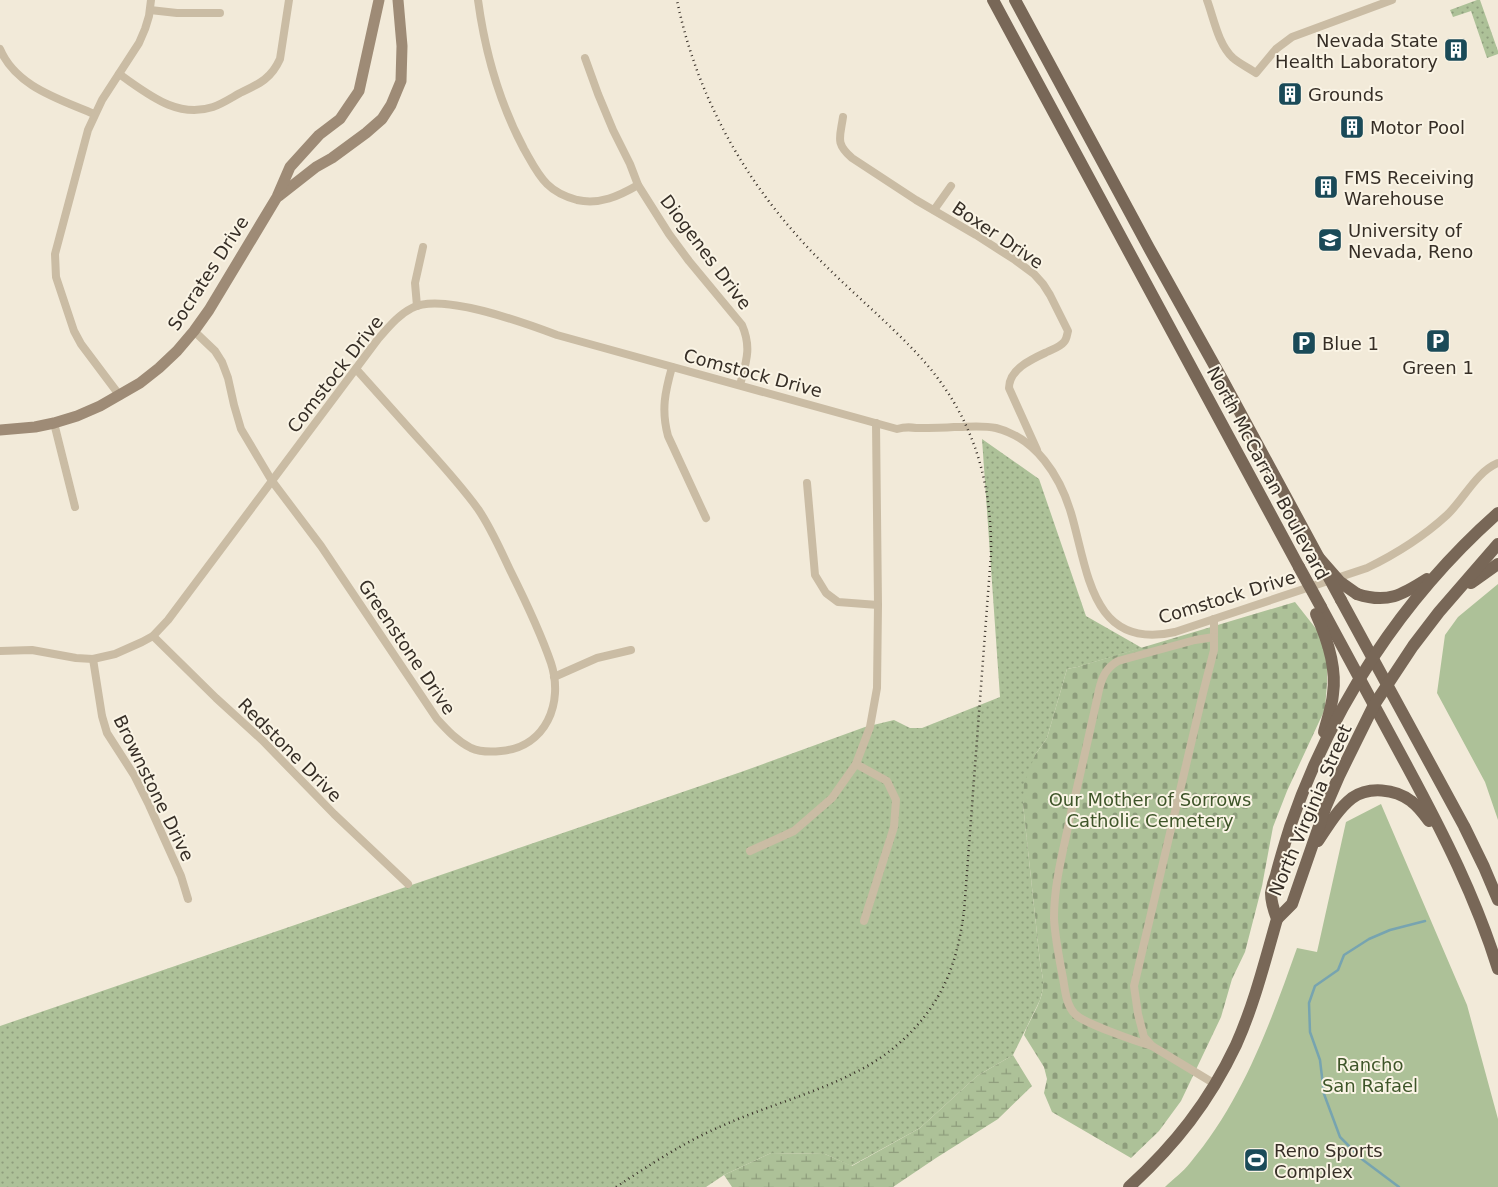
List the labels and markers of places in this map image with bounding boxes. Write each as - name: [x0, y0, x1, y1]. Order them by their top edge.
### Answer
- place label: Nevada State Health Laboratory: [1275, 30, 1438, 72]
- building icon: Nevada State Health Laboratory: [1443, 37, 1469, 63]
- building icon: Grounds: [1277, 81, 1303, 107]
- place label: Grounds: [1308, 84, 1384, 105]
- building icon: Motor Pool: [1339, 114, 1365, 140]
- place label: Motor Pool: [1370, 117, 1465, 138]
- place label: FMS Receiving Warehouse: [1344, 167, 1474, 209]
- building icon: FMS Receiving Warehouse: [1313, 174, 1339, 200]
- place label: University of Nevada, Reno: [1348, 220, 1473, 262]
- school or university icon: University of Nevada, Reno: [1317, 227, 1343, 253]
- parking icon: Green 1: [1425, 328, 1451, 354]
- parking icon: Blue 1: [1291, 330, 1317, 356]
- place label: Blue 1: [1322, 333, 1379, 354]
- place label: Green 1: [1402, 357, 1474, 378]
- place label: Reno Sports Complex: [1274, 1140, 1383, 1182]
- sports icon: Reno Sports Complex: [1243, 1147, 1269, 1173]

